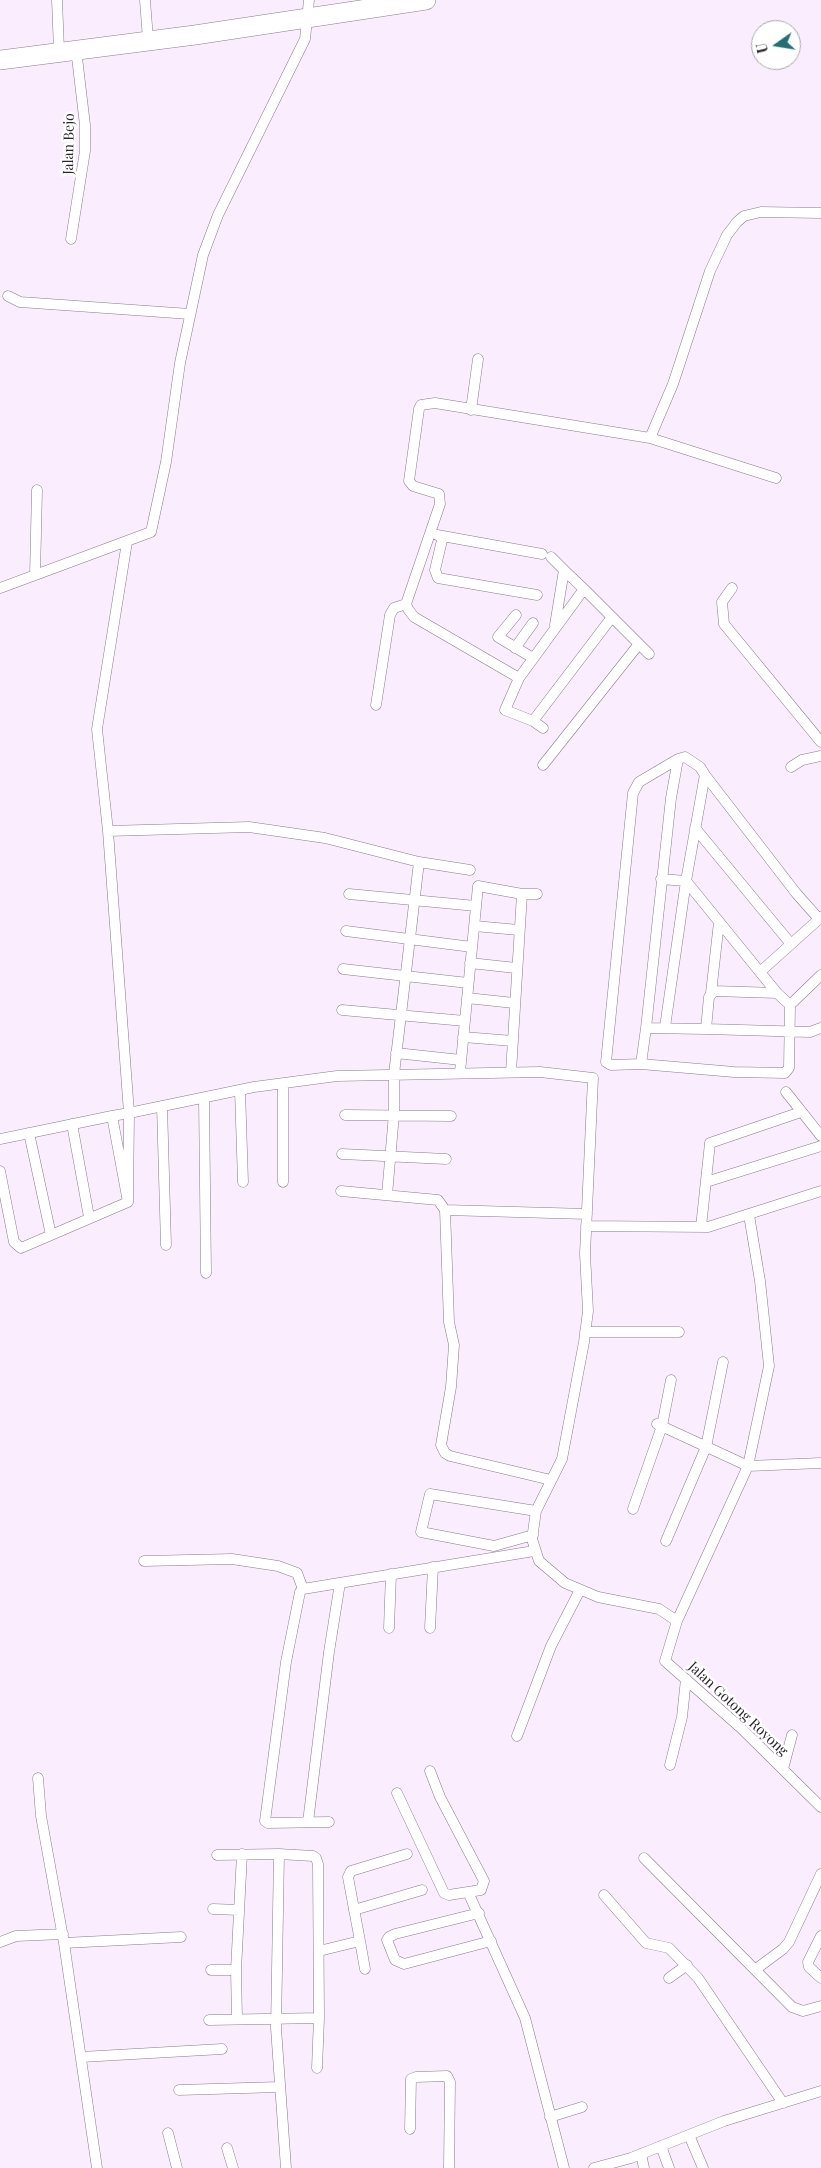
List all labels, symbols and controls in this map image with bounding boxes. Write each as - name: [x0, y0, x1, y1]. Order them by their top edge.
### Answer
- north arrow: [751, 20, 801, 70]
- text: U: [752, 41, 772, 55]
- street label: Jalan Bejo: [60, 113, 78, 175]
- street label: Jalan Gotong Royong: [685, 1658, 791, 1760]

